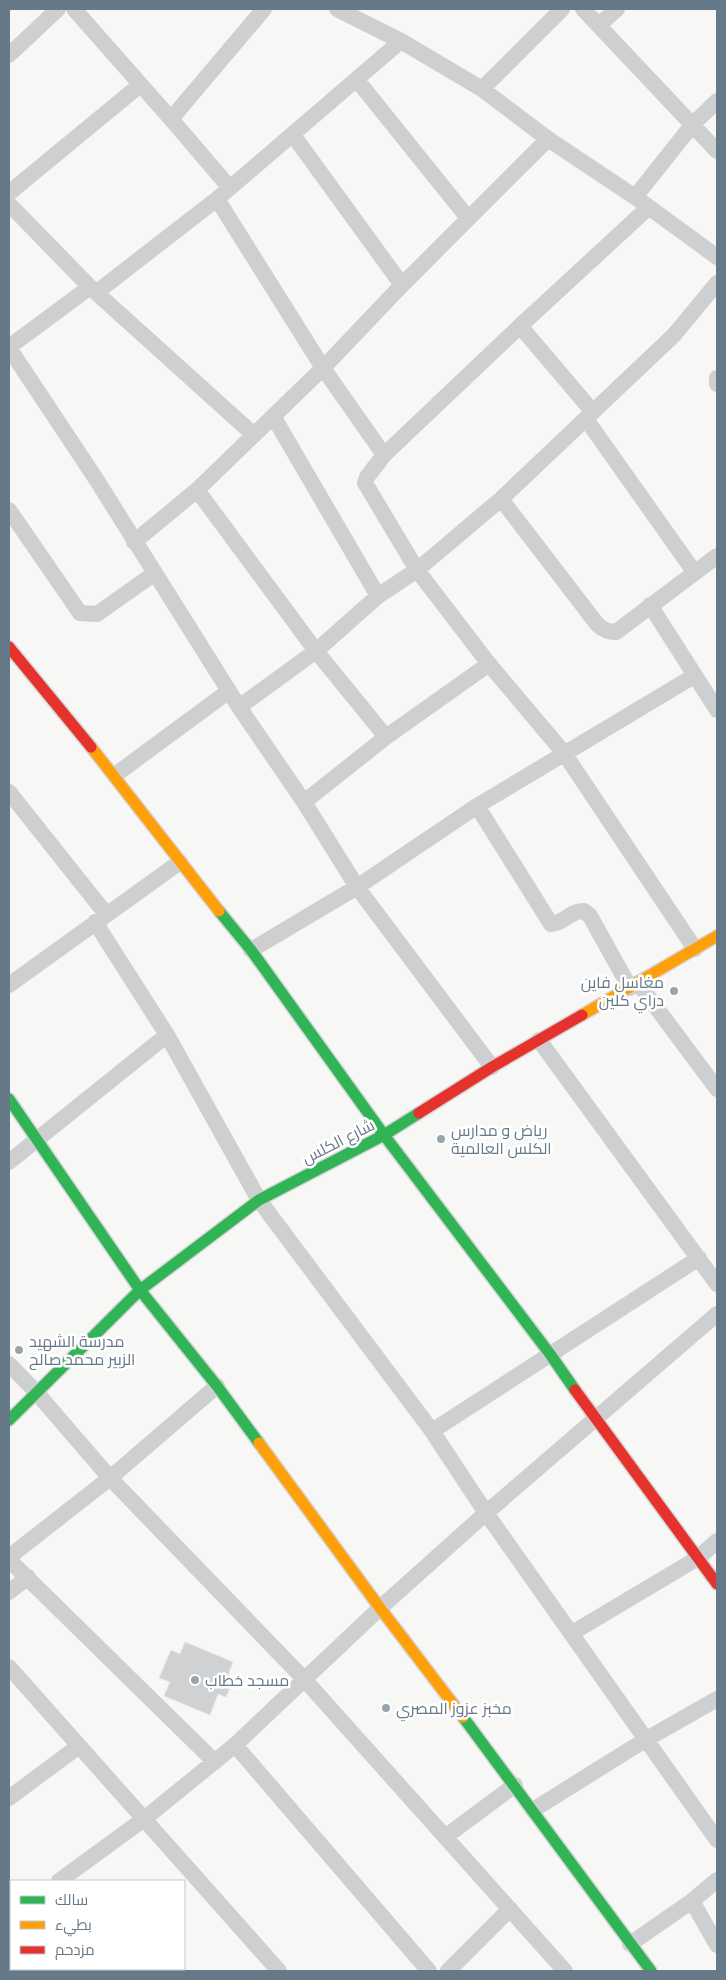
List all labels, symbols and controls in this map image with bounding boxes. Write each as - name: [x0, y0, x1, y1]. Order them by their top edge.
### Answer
- place label: مغاسل فاين دراي كلين: [581, 974, 664, 1014]
- marker: مغاسل فاين دراي كلين: [668, 985, 680, 997]
- street label: شارع الكلس: [299, 1116, 379, 1170]
- place label: رياض و مدارس الكلس العالمية: [451, 1122, 552, 1160]
- marker: رياض و مدارس الكلس العالمية: [435, 1133, 447, 1145]
- place label: مدرسة الشهيد الزبير محمد صالح: [29, 1333, 135, 1371]
- marker: مدرسة الشهيد الزبير محمد صالح: [13, 1344, 25, 1356]
- place label: مسجد خطاب: [205, 1672, 289, 1692]
- marker: مسجد خطاب: [189, 1674, 201, 1686]
- place label: مخبز عزوز المصري: [396, 1700, 512, 1722]
- marker: مخبز عزوز المصري: [380, 1702, 392, 1714]
- legend: [10, 1880, 185, 1970]
- text: سالك: [55, 1892, 88, 1911]
- text: بطيء: [55, 1917, 92, 1937]
- text: مزدحم: [55, 1942, 95, 1961]

